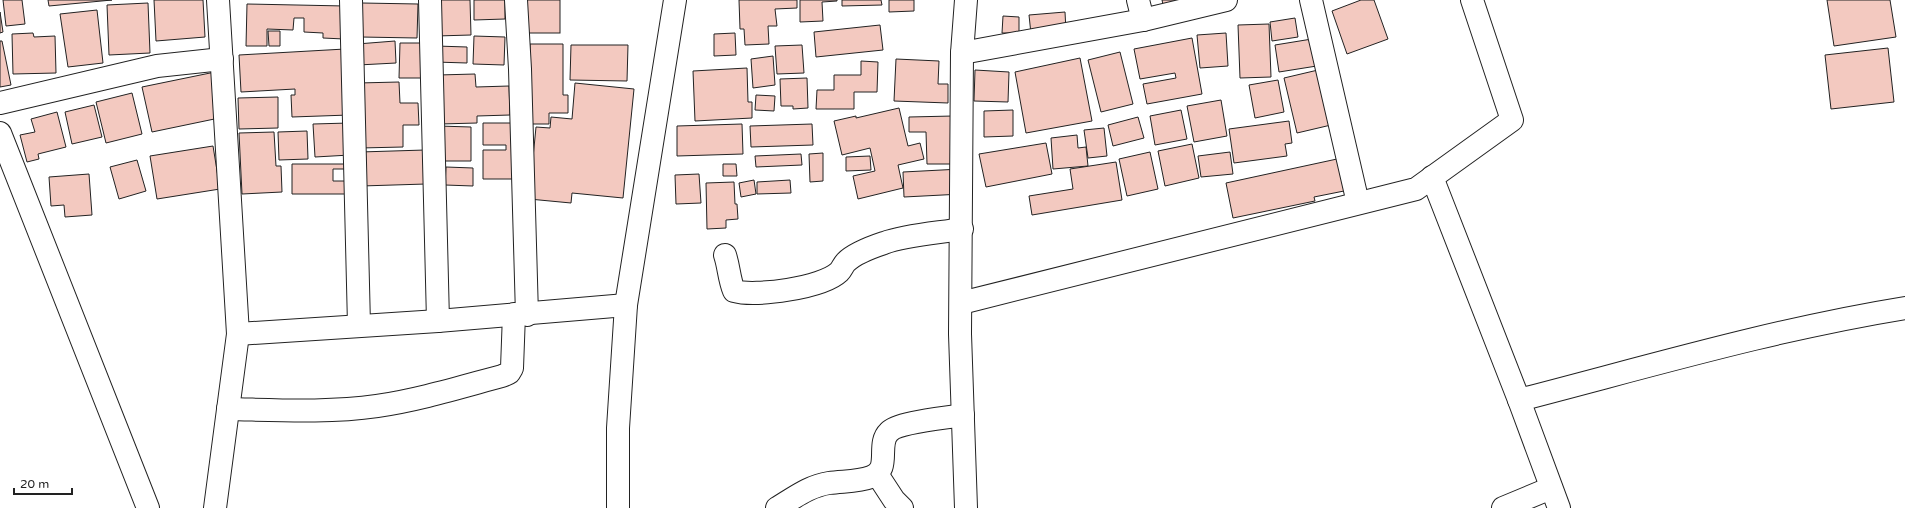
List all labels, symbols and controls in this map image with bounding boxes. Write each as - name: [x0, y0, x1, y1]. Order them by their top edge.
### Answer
- scale bar: [14, 470, 72, 496]
- text: 20 m: [20, 477, 49, 491]

